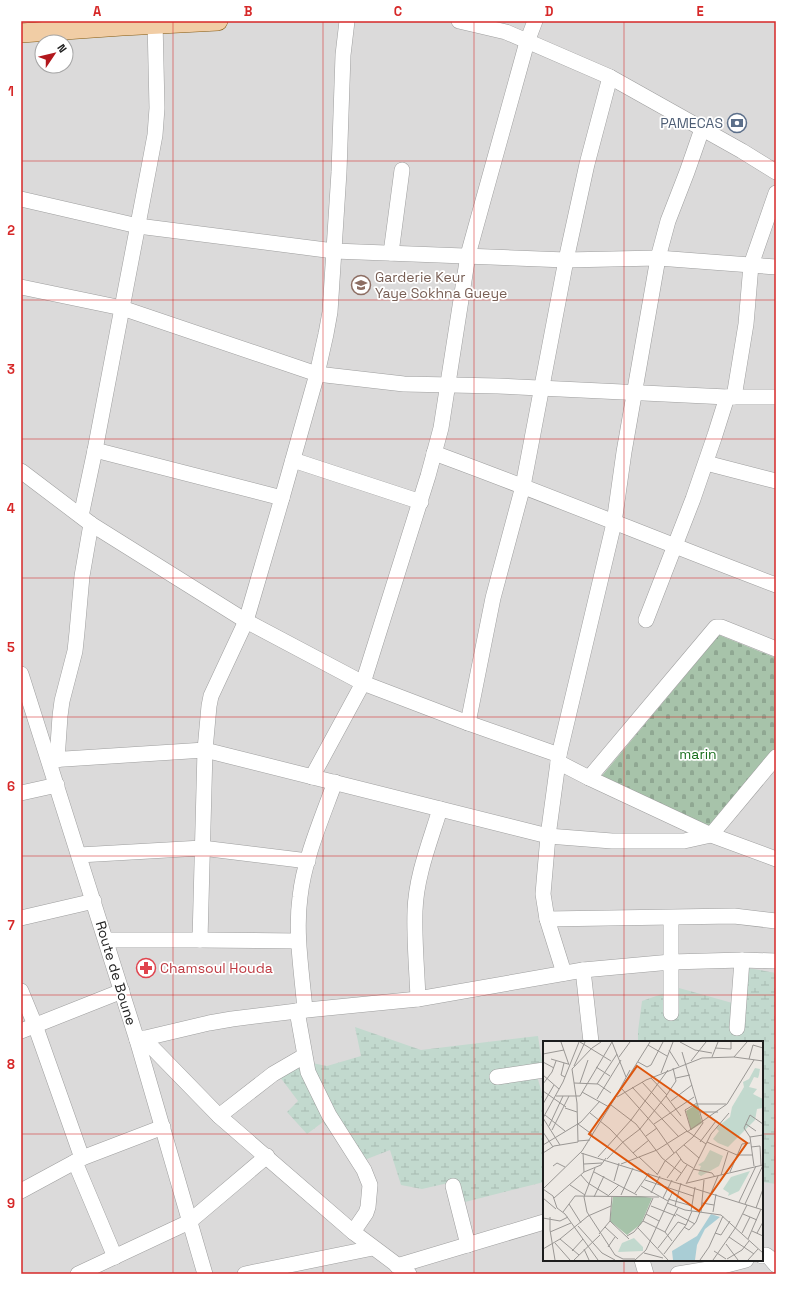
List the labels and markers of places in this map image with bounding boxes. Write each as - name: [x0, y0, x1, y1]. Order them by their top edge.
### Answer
- bank icon: PAMECAS: [726, 112, 748, 134]
- place label: PAMECAS: [660, 114, 723, 132]
- place label: Garderie Keur Yaye Sokhna Gueye: [375, 268, 507, 302]
- school or university icon: Garderie Keur Yaye Sokhna Gueye: [350, 274, 372, 296]
- pharmacy icon: Chamsoul Houda: [135, 957, 157, 979]
- place label: Chamsoul Houda: [160, 959, 273, 977]

